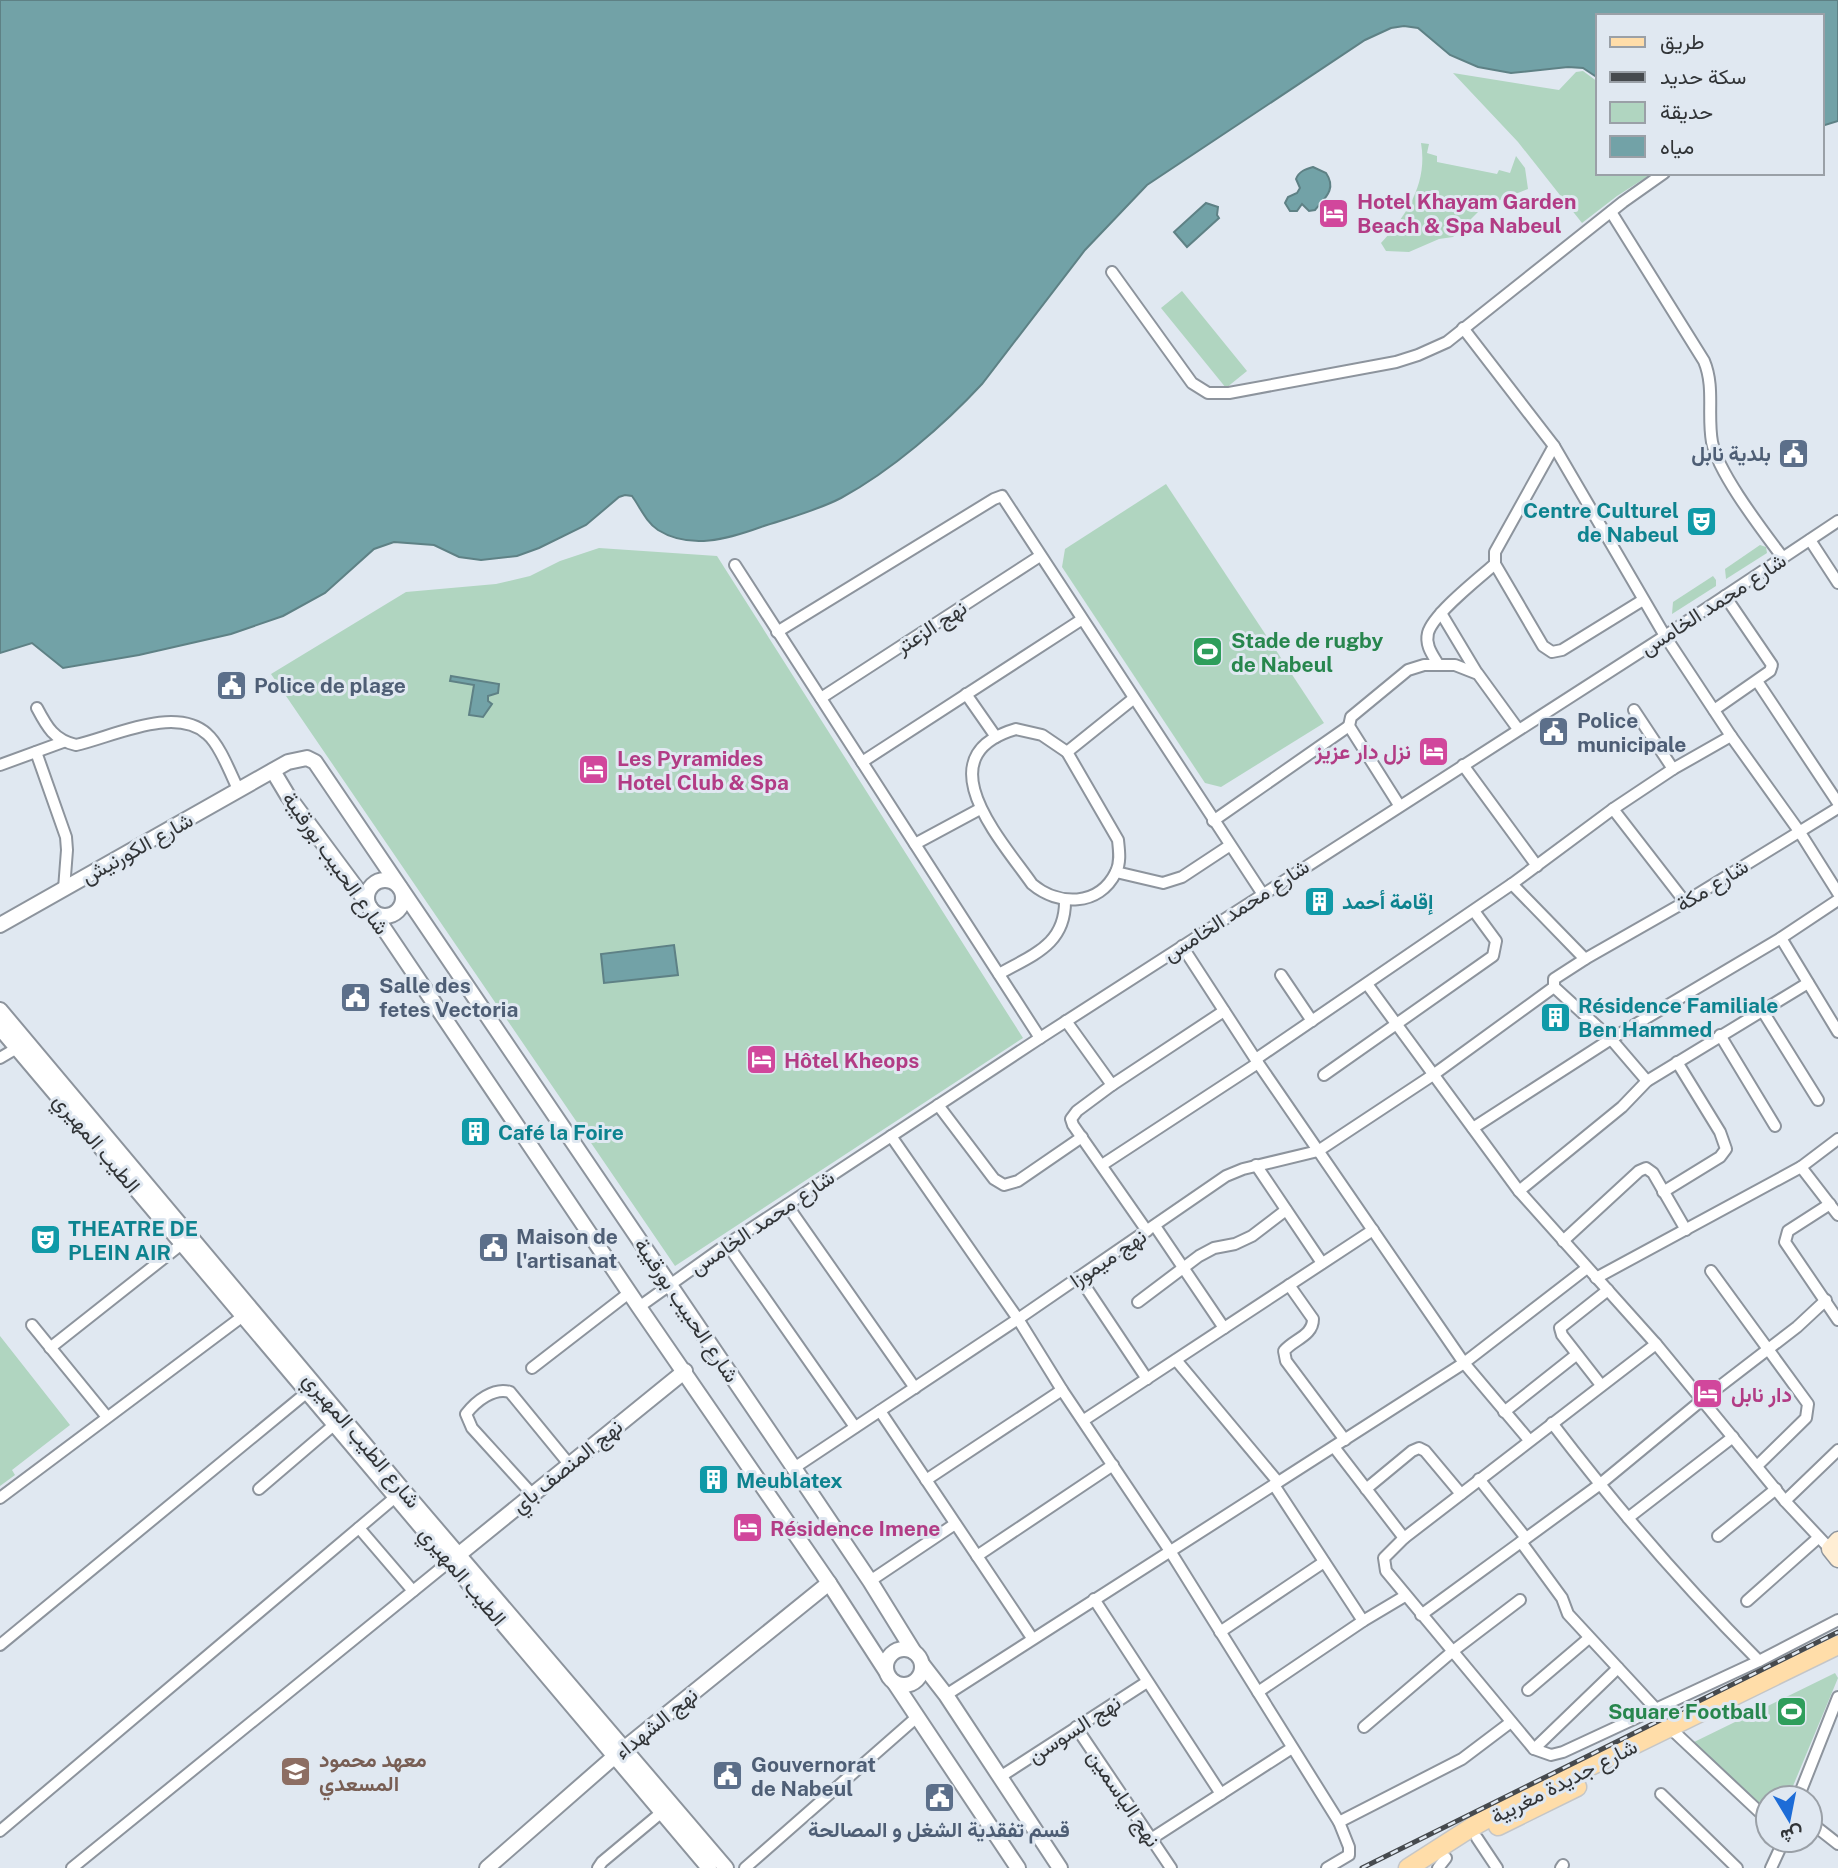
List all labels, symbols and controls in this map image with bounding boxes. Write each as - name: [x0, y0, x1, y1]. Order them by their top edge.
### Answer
- legend: [1596, 14, 1824, 175]
- text: طريق: [1660, 29, 1705, 55]
- text: سكة حديد: [1660, 64, 1746, 89]
- text: حديقة: [1660, 99, 1713, 124]
- text: مياه: [1660, 134, 1694, 159]
- place label: Hotel Khayam Garden Beach & Spa Nabeul: [1357, 189, 1576, 238]
- hotel icon: Hotel Khayam Garden Beach & Spa Nabeul: [1317, 196, 1351, 230]
- public building icon: بلدية نابل: [1777, 436, 1811, 470]
- place label: بلدية نابل: [1691, 441, 1771, 466]
- place label: Centre Culturel de Nabeul: [1523, 498, 1679, 547]
- theatre icon: Centre Culturel de Nabeul: [1685, 505, 1719, 539]
- street label: شارع محمد الخامس: [1635, 547, 1792, 662]
- street label: نهج الزعتر: [890, 595, 972, 661]
- place label: Stade de rugby de Nabeul: [1231, 628, 1384, 677]
- sports icon: Stade de rugby de Nabeul: [1191, 635, 1225, 669]
- public building icon: Police de plage: [214, 668, 248, 702]
- place label: Police de plage: [254, 673, 406, 698]
- place label: Police municipale: [1577, 708, 1686, 757]
- public building icon: Police municipale: [1537, 715, 1571, 749]
- hotel icon: نزل دار عزيز: [1417, 734, 1451, 768]
- place label: نزل دار عزيز: [1314, 739, 1411, 765]
- place label: Les Pyramides Hotel Club & Spa: [617, 746, 789, 795]
- hotel icon: Les Pyramides Hotel Club & Spa: [577, 753, 611, 787]
- street label: شارع الحبيب بورقيبة: [276, 787, 395, 940]
- street label: شارع الكورنيش: [77, 807, 198, 891]
- street label: شارع محمد الخامس: [1158, 853, 1315, 968]
- street label: شارع مكة: [1671, 853, 1754, 919]
- building icon: إقامة أحمد: [1302, 884, 1336, 918]
- place label: إقامة أحمد: [1342, 889, 1433, 916]
- place label: Salle des fetes Vectoria: [379, 973, 518, 1022]
- public building icon: Salle des fetes Vectoria: [339, 980, 373, 1014]
- place label: Résidence Familiale Ben Hammed: [1578, 993, 1778, 1042]
- building icon: Résidence Familiale Ben Hammed: [1538, 1000, 1572, 1034]
- hotel icon: Hôtel Kheops: [744, 1043, 778, 1077]
- place label: Hôtel Kheops: [784, 1048, 919, 1073]
- street label: الطيب المهيري: [44, 1088, 146, 1201]
- building icon: Café la Foire: [458, 1115, 492, 1149]
- place label: Café la Foire: [498, 1120, 624, 1145]
- street label: شارع محمد الخامس: [685, 1164, 840, 1281]
- place label: THEATRE DE PLEIN AIR: [68, 1216, 198, 1265]
- theatre icon: THEATRE DE PLEIN AIR: [28, 1223, 62, 1257]
- street label: نهج ميموزا: [1065, 1223, 1152, 1294]
- place label: Maison de l'artisanat: [516, 1224, 618, 1273]
- public building icon: Maison de l'artisanat: [476, 1231, 510, 1265]
- street label: شارع الحبيب بورقيبة: [628, 1233, 745, 1388]
- street label: شارع الطيب المهيري: [294, 1367, 426, 1516]
- hotel icon: دار نابل: [1691, 1377, 1725, 1411]
- place label: دار نابل: [1731, 1382, 1792, 1408]
- street label: نهج المنصف باي: [507, 1414, 631, 1522]
- building icon: Meublatex: [696, 1463, 730, 1497]
- place label: Meublatex: [736, 1468, 843, 1493]
- hotel icon: Résidence Imene: [730, 1511, 764, 1545]
- place label: Résidence Imene: [770, 1516, 940, 1541]
- street label: الطيب المهيري: [410, 1521, 512, 1634]
- street label: نهج الشهداء: [609, 1682, 704, 1766]
- street label: نهج السوسن: [1023, 1690, 1126, 1770]
- sports icon: Square Football: [1774, 1694, 1808, 1728]
- place label: Square Football: [1608, 1699, 1768, 1724]
- street label: شارع جديدة مغربية: [1487, 1733, 1642, 1830]
- street label: نهج الياسمين: [1081, 1745, 1166, 1853]
- place label: معهد محمود المسعدي: [319, 1747, 427, 1801]
- place label: Gouvernorat de Nabeul: [751, 1752, 876, 1801]
- school or university icon: معهد محمود المسعدي: [279, 1754, 313, 1788]
- public building icon: Gouvernorat de Nabeul: [711, 1759, 745, 1793]
- public building icon: قسم تفقدية الشغل و المصالحة: [922, 1780, 956, 1814]
- north arrow: [1754, 1784, 1824, 1854]
- place label: قسم تفقدية الشغل و المصالحة: [808, 1817, 1070, 1844]
- text: ش: [1778, 1822, 1805, 1849]

